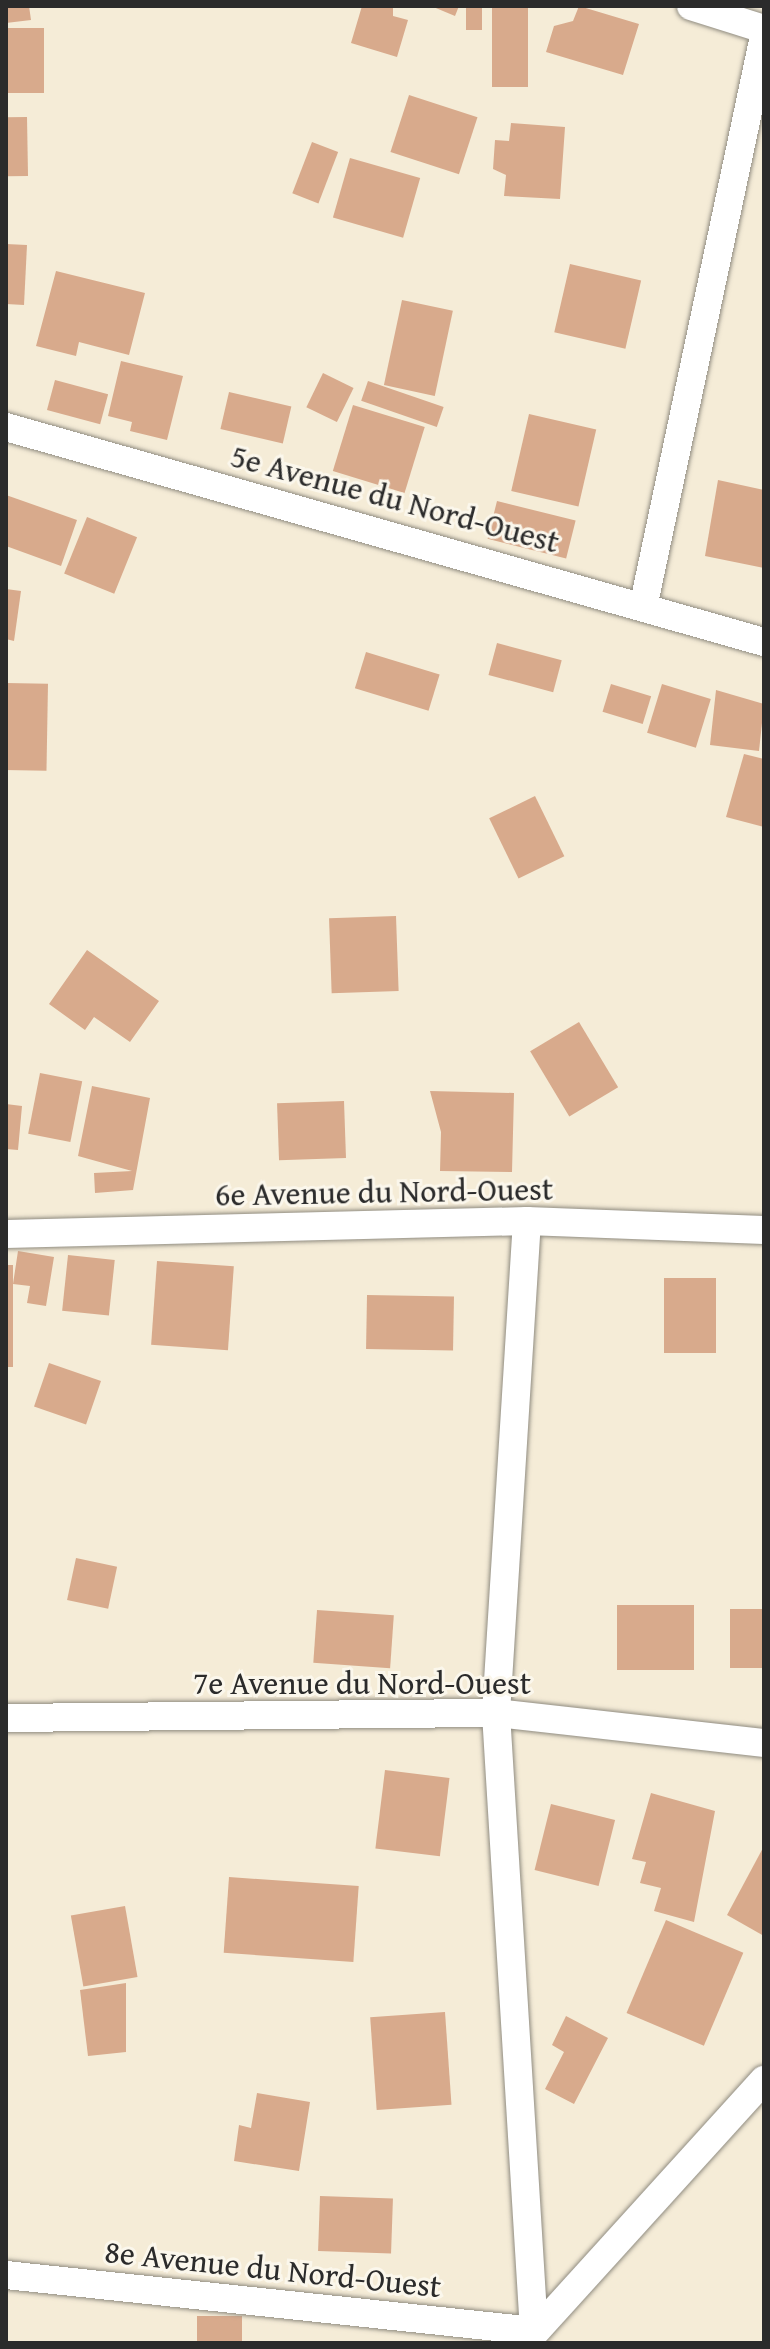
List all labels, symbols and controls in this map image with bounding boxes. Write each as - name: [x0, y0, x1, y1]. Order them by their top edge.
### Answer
- street label: 5e Avenue du Nord-Ouest: [227, 437, 563, 561]
- street label: 6e Avenue du Nord-Ouest: [215, 1170, 553, 1214]
- street label: 7e Avenue du Nord-Ouest: [193, 1664, 531, 1702]
- street label: 8e Avenue du Nord-Ouest: [103, 2232, 443, 2306]

